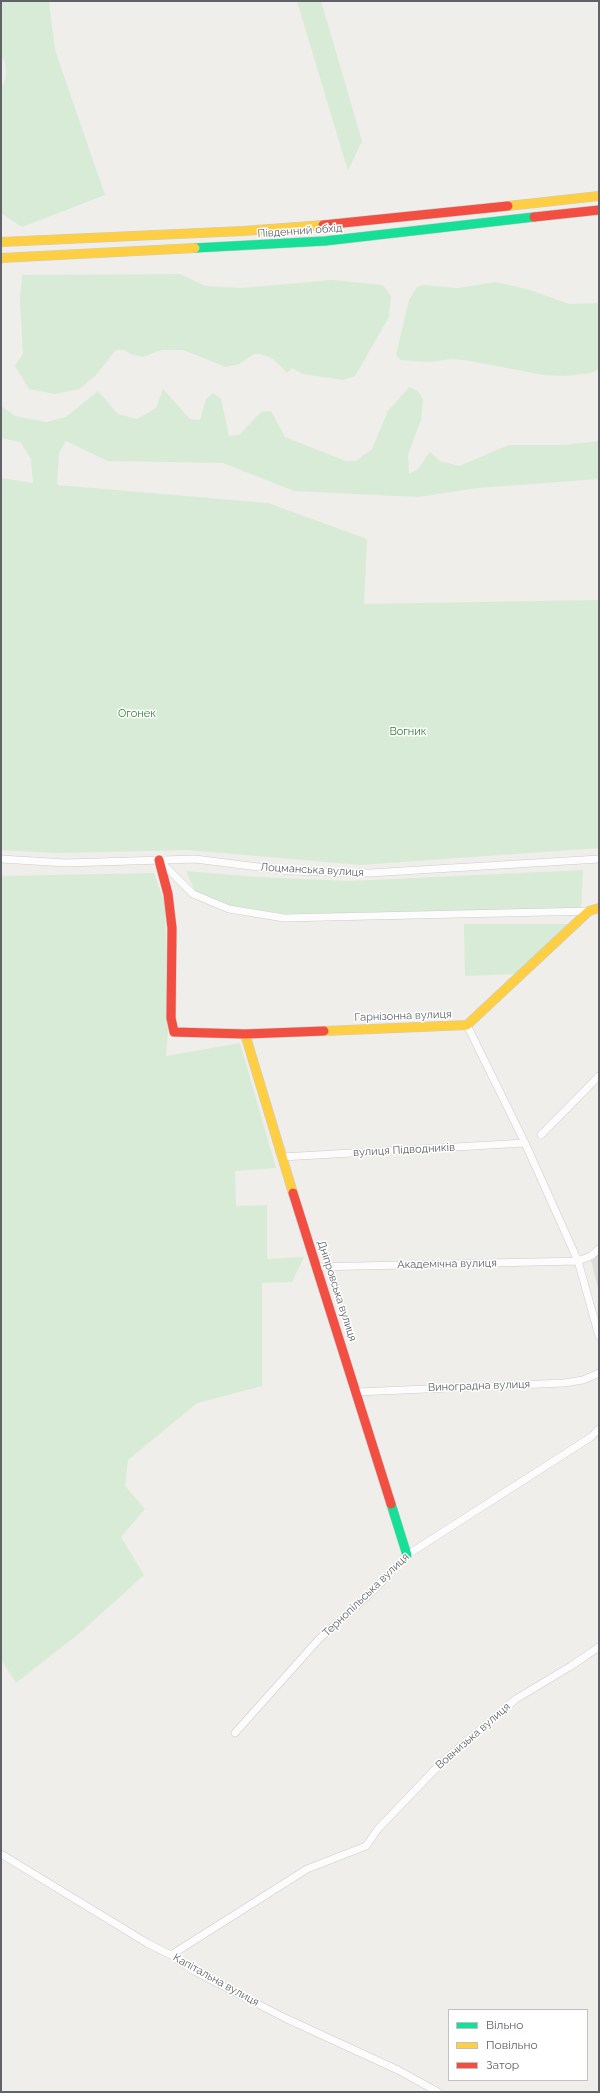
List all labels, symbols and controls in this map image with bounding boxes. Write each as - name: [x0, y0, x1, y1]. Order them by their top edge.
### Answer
- street label: Південний обхід: [257, 221, 343, 241]
- park label: Огонек: [118, 707, 156, 721]
- park label: Вогник: [390, 725, 426, 739]
- street label: Лоцманська вулиця: [260, 861, 364, 879]
- street label: Гарнізонна вулиця: [354, 1008, 452, 1024]
- street label: вулиця Підводників: [353, 1141, 455, 1159]
- street label: Дніпровська вулиця: [314, 1239, 360, 1343]
- street label: Академічна вулиця: [397, 1257, 497, 1271]
- street label: Виноградна вулиця: [428, 1378, 530, 1394]
- street label: Тернопільська вулиця: [320, 1550, 412, 1640]
- street label: Вовнизька вулиця: [433, 1700, 513, 1772]
- street label: Капітальна вулиця: [171, 1951, 261, 2009]
- legend: [448, 2009, 588, 2081]
- text: Вільно: [486, 2018, 523, 2032]
- text: Повільно: [486, 2038, 538, 2052]
- text: Затор: [486, 2058, 519, 2072]

